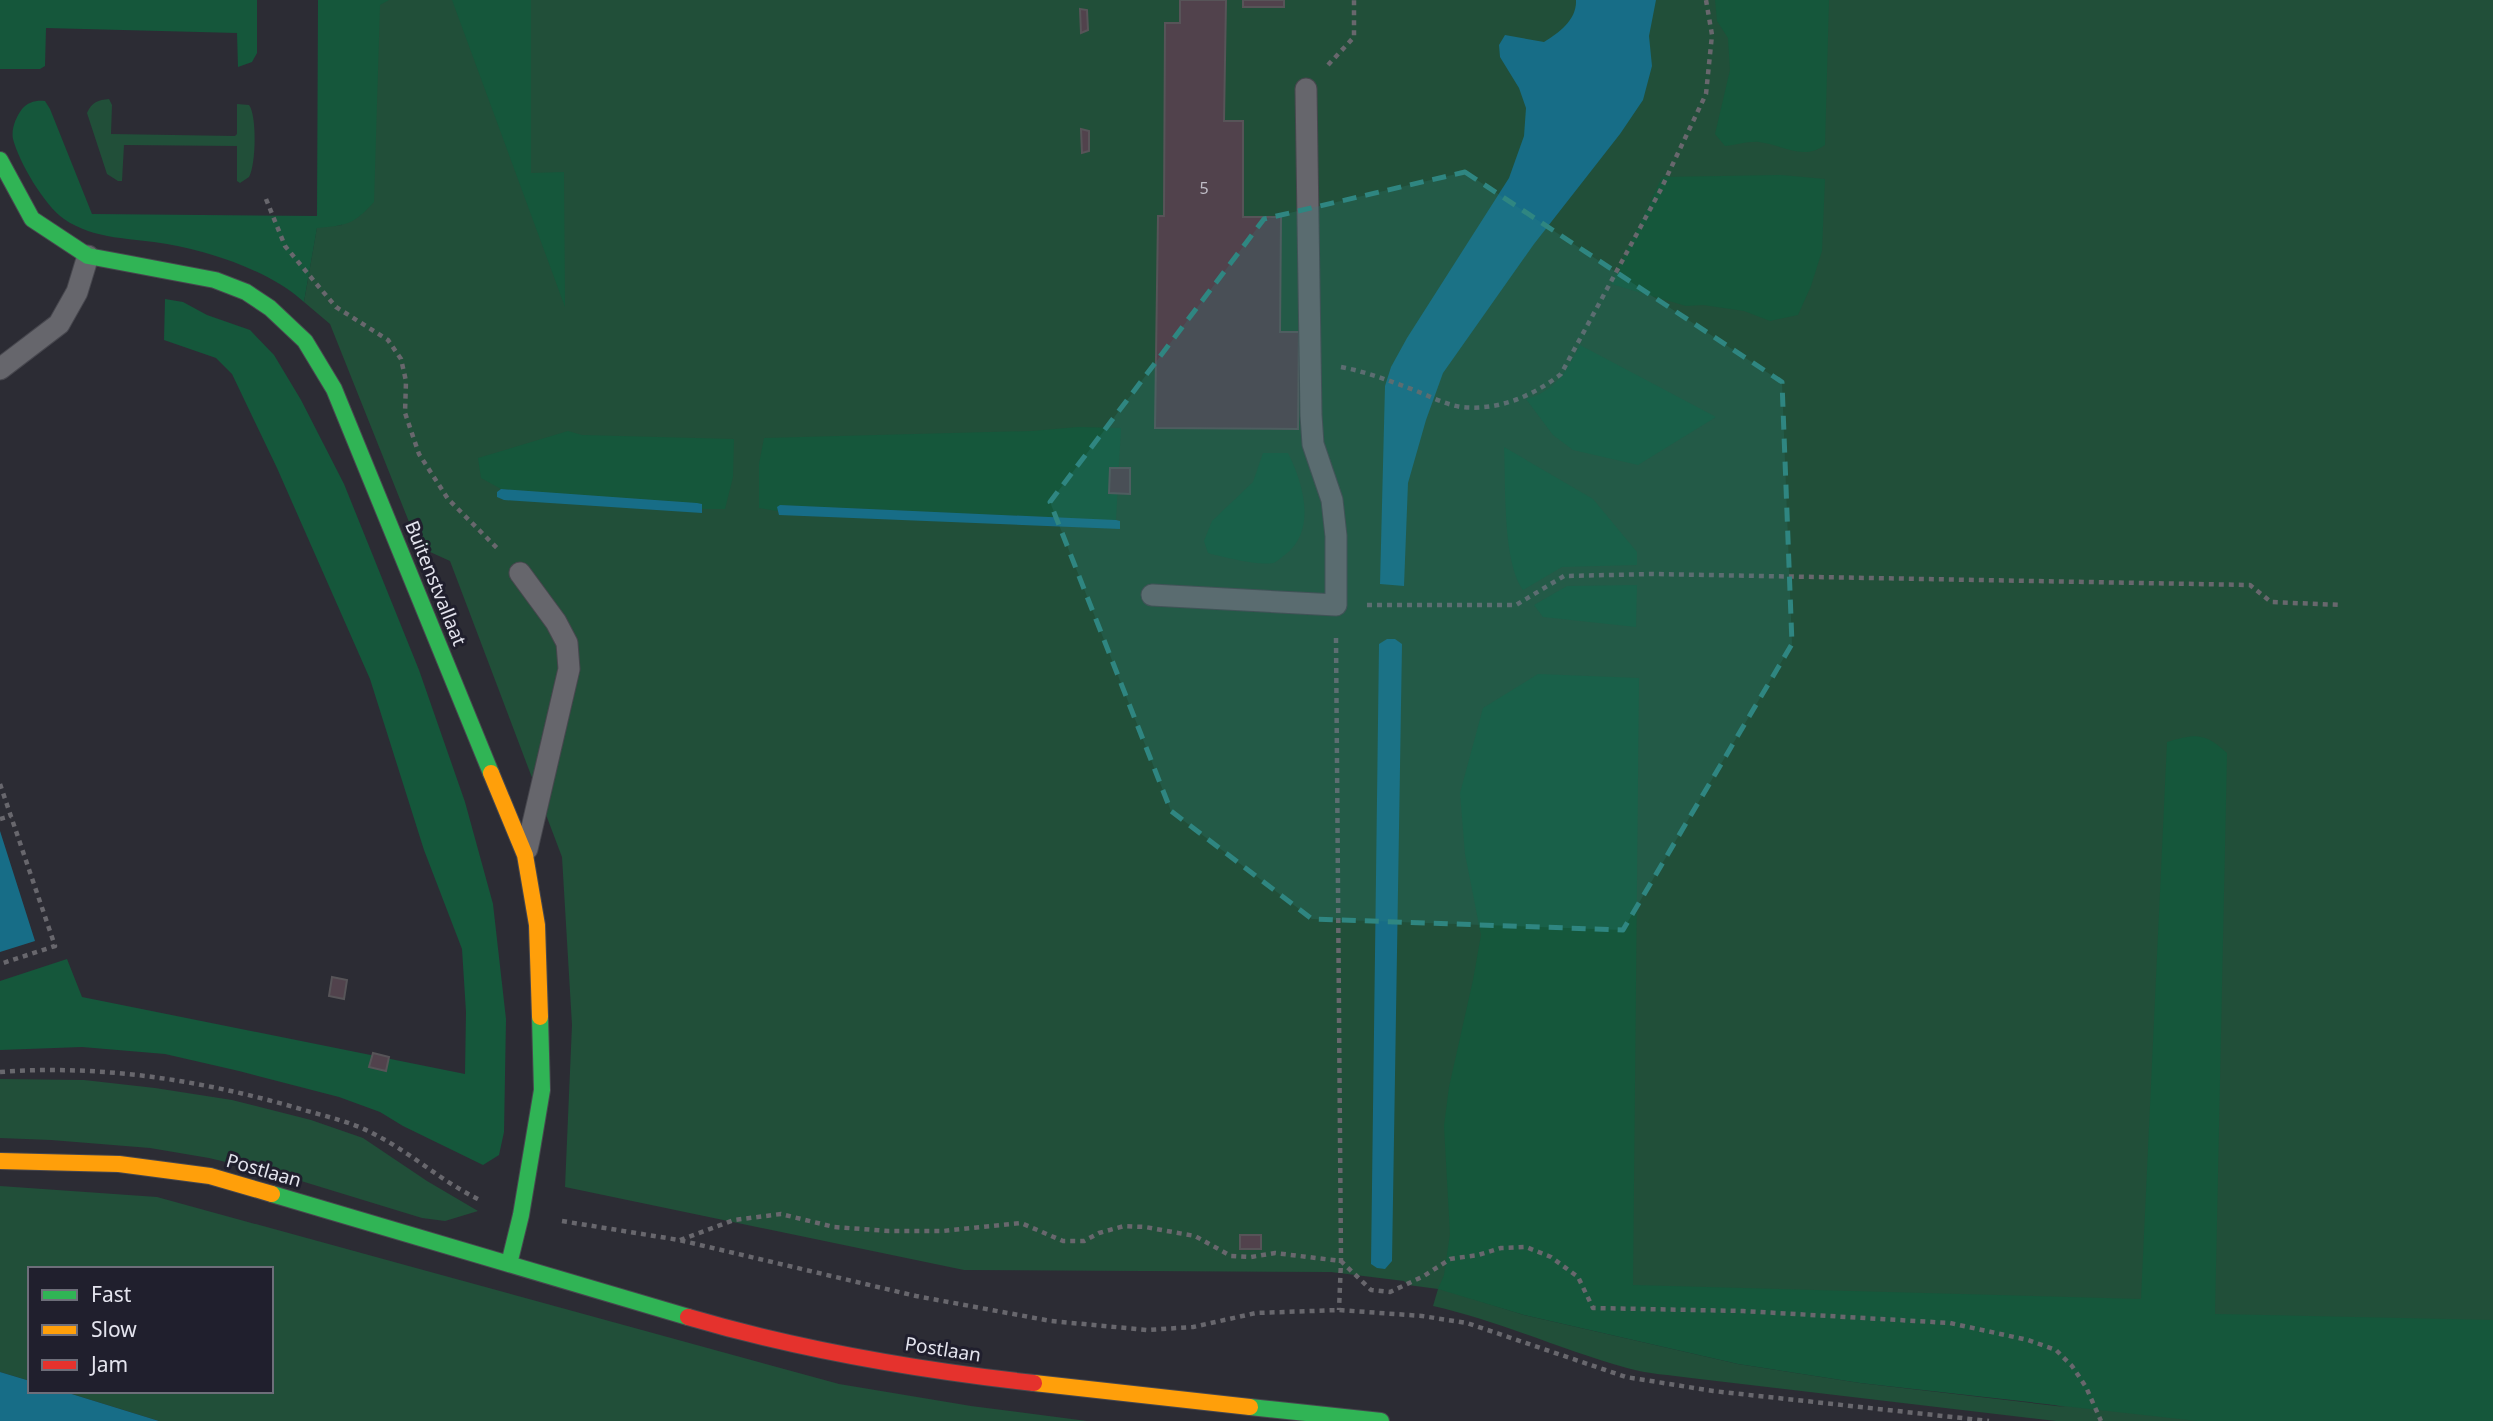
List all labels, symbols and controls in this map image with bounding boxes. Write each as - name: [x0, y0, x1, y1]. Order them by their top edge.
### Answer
- house number: 5: [1199, 177, 1209, 199]
- street label: Buitenstvallaat: [399, 517, 473, 649]
- street label: Postlaan: [223, 1147, 305, 1193]
- legend: [28, 1267, 273, 1393]
- text: Fast: [91, 1280, 132, 1308]
- text: Slow: [91, 1315, 137, 1343]
- street label: Postlaan: [903, 1330, 983, 1368]
- text: Jam: [89, 1350, 128, 1378]

